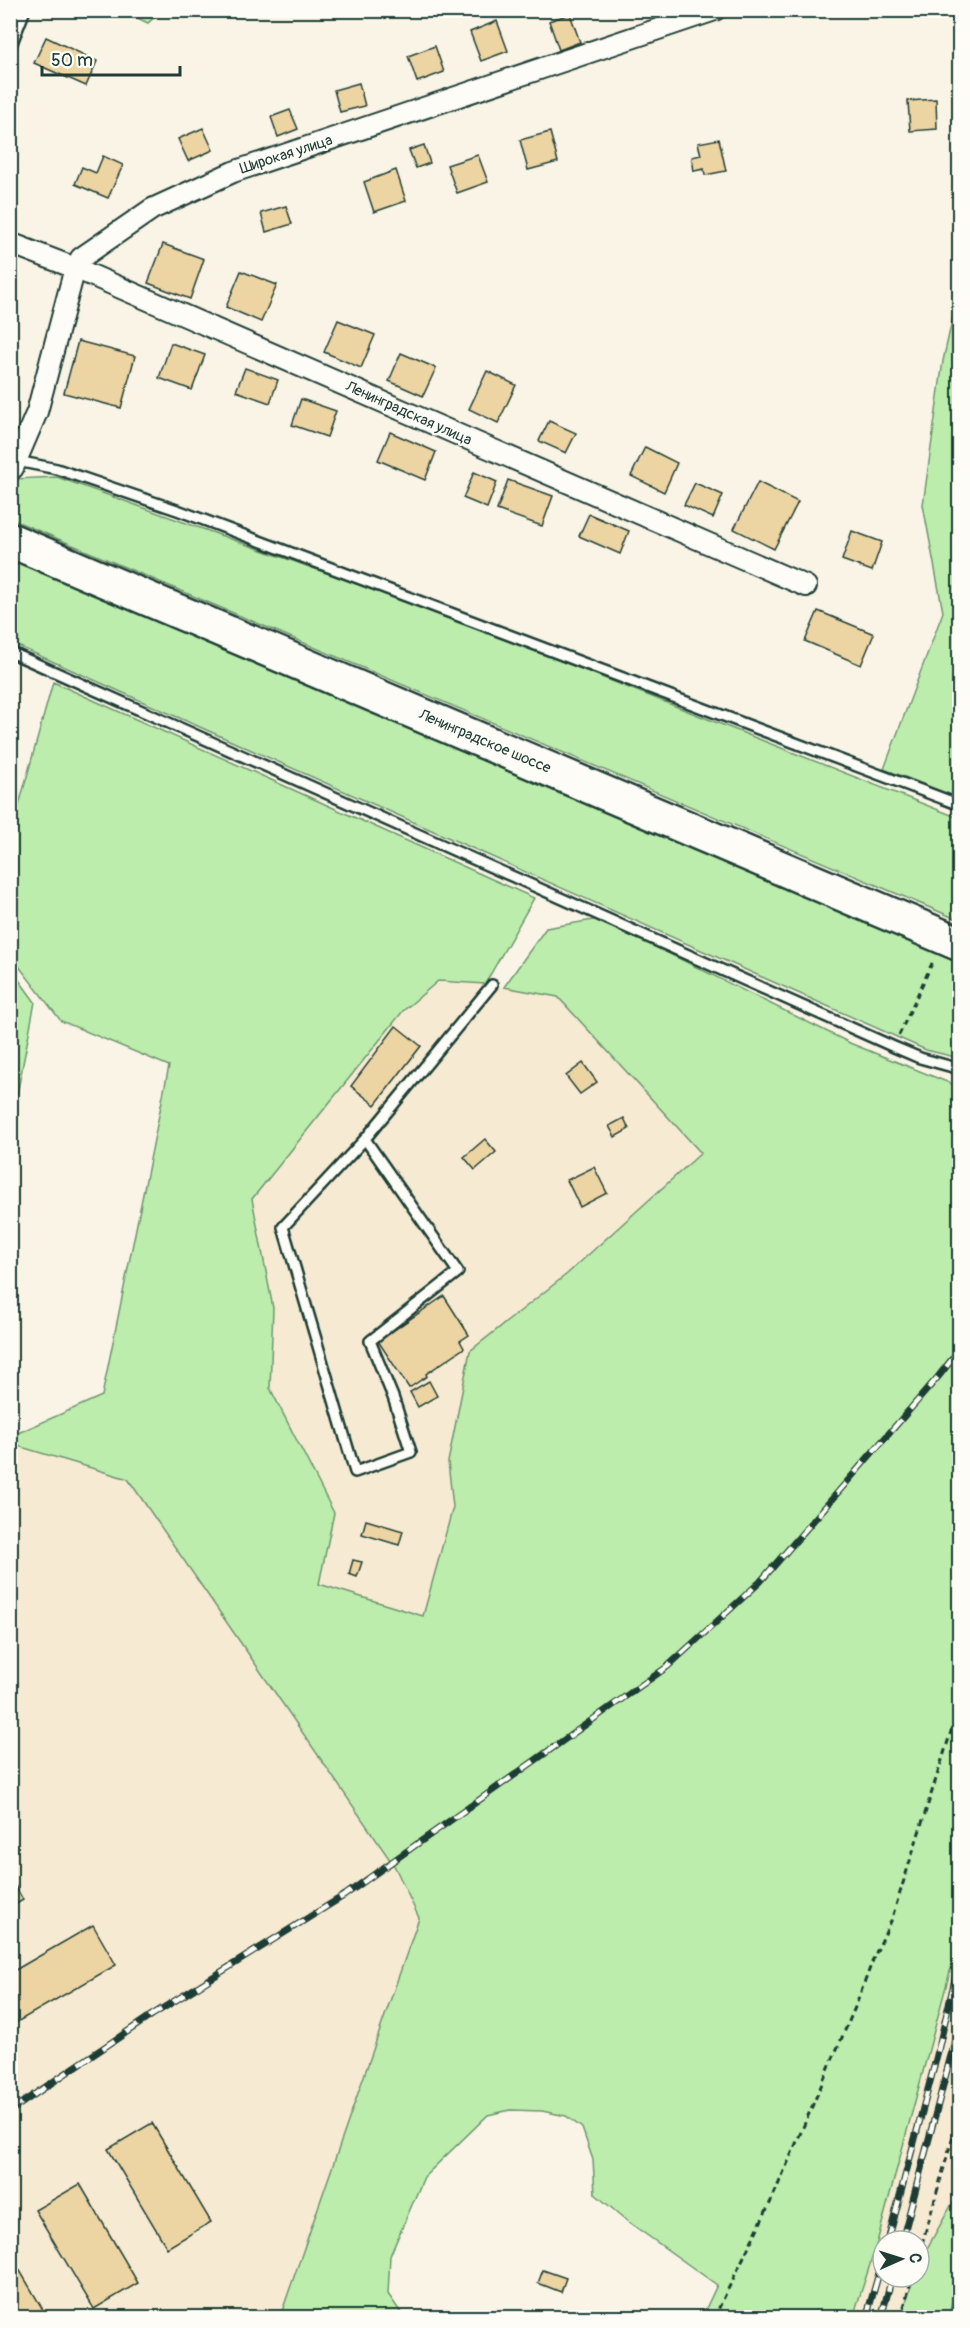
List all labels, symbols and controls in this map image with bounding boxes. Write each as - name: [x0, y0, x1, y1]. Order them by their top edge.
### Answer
- scale bar: [42, 39, 180, 77]
- text: 50 m: [51, 49, 93, 72]
- street label: Широкая улица: [237, 131, 335, 178]
- street label: Ленинградская улица: [342, 377, 475, 450]
- street label: Ленинградское шоссе: [415, 705, 554, 778]
- north arrow: [871, 2229, 931, 2289]
- text: С: [905, 2253, 925, 2264]

